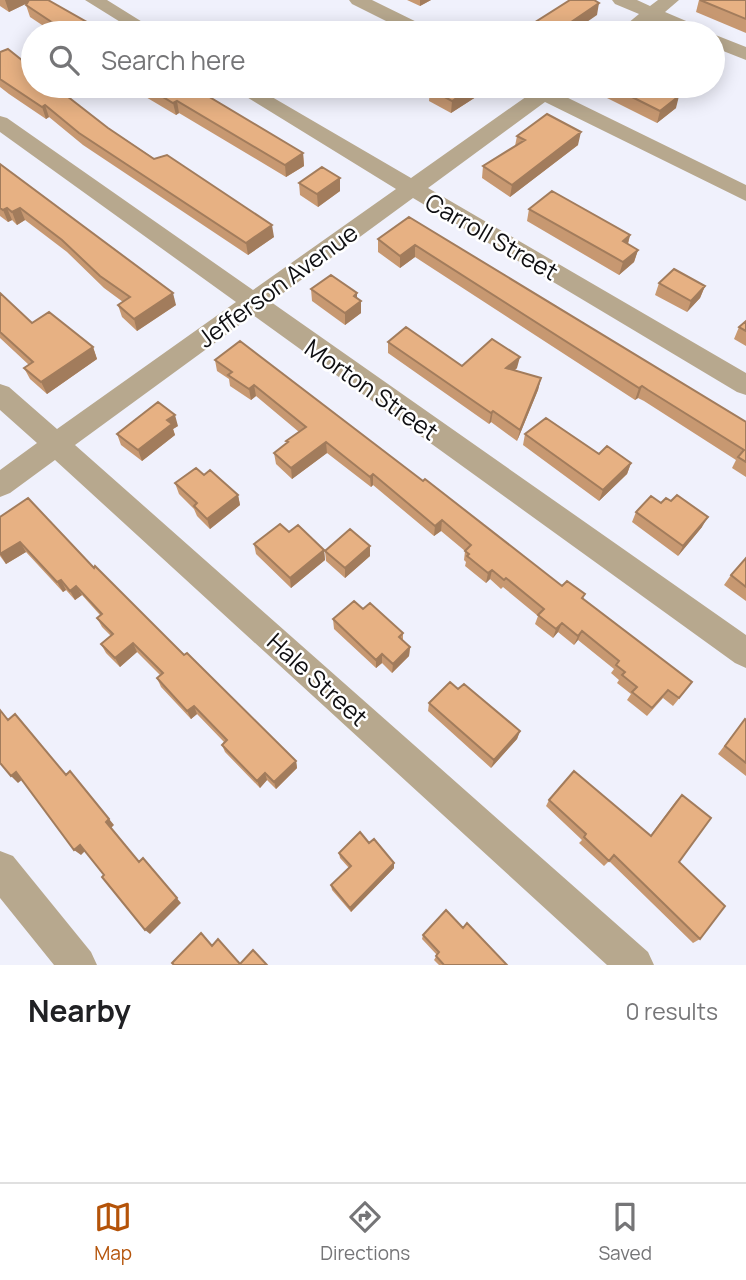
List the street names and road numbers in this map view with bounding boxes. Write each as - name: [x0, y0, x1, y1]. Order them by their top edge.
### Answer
- street label: Carroll Street: [420, 185, 564, 287]
- street label: Jefferson Avenue: [190, 216, 364, 354]
- street label: Morton Street: [299, 331, 445, 447]
- street label: Hale Street: [261, 625, 375, 733]

